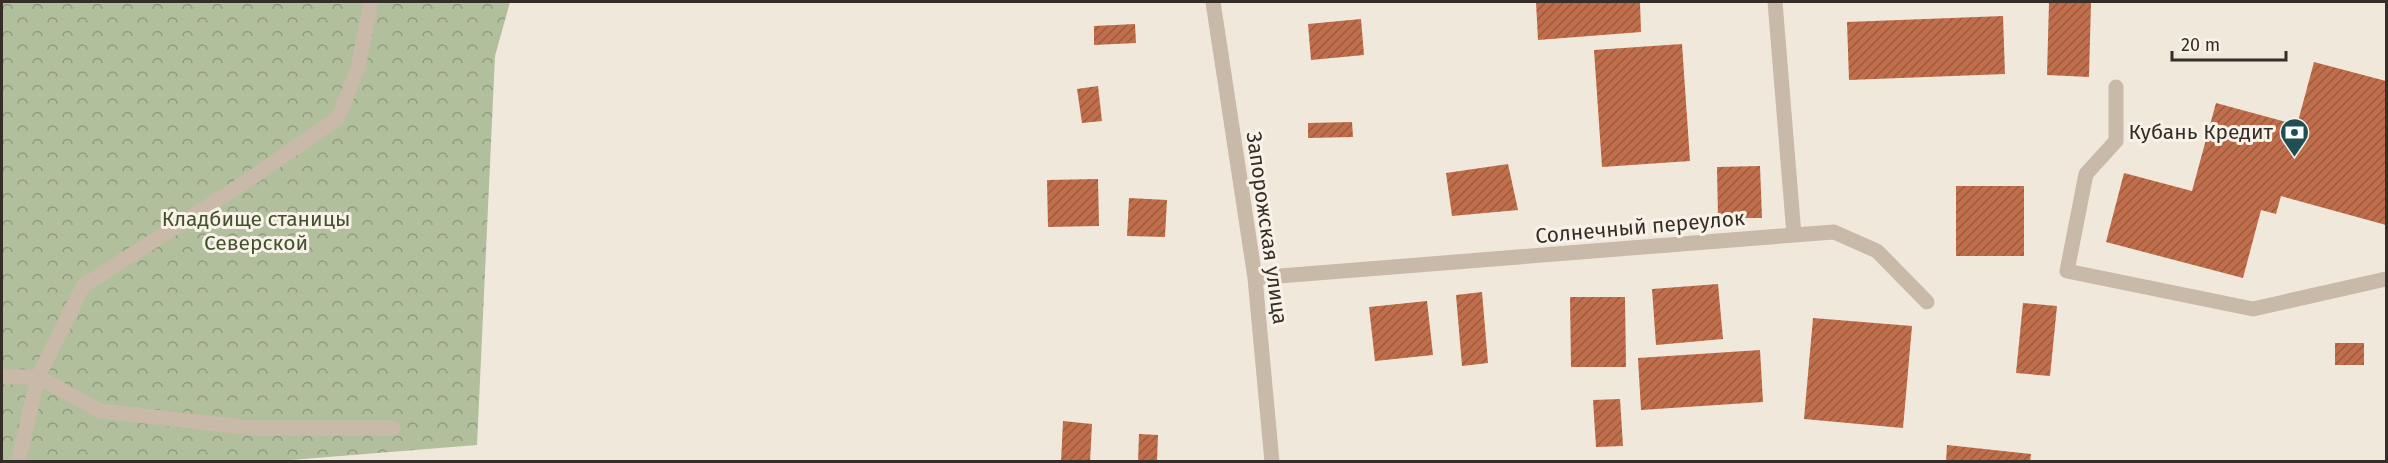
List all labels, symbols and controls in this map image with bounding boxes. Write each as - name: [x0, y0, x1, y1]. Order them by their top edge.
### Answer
- scale bar: [2172, 24, 2286, 62]
- text: 20 m: [2181, 34, 2220, 56]
- bank icon: Кубань Кредит: [2278, 116, 2310, 158]
- place label: Кубань Кредит: [2128, 119, 2274, 145]
- street label: Запорожская улица: [1241, 130, 1293, 326]
- street label: Солнечный переулок: [1534, 205, 1746, 249]
- park label: Кладбище станицы Северской: [162, 206, 350, 256]

